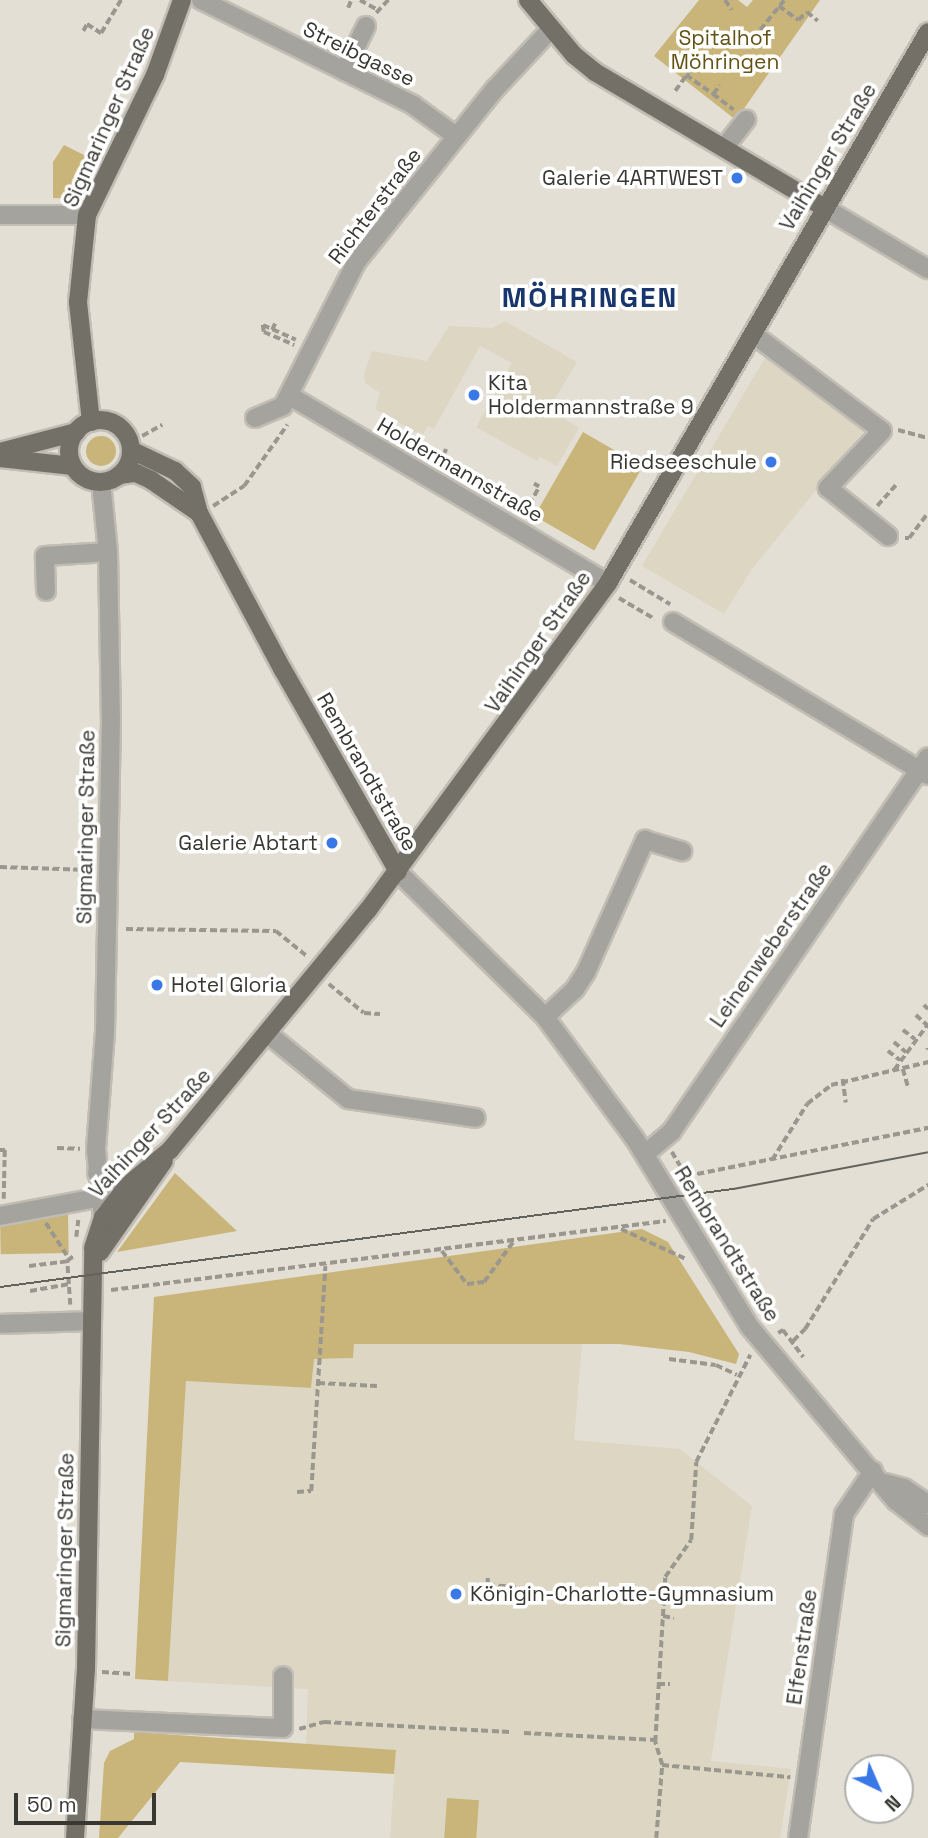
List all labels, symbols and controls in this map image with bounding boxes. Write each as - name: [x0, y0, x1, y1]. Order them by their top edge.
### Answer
- street label: Streibgasse: [299, 16, 419, 92]
- street label: Sigmaringer Straße: [58, 23, 160, 211]
- park label: Spitalhof Möhringen: [671, 25, 779, 75]
- street label: Vaihinger Straße: [774, 79, 882, 235]
- street label: Richterstraße: [323, 143, 427, 269]
- place label: Galerie 4ARTWEST: [542, 165, 723, 191]
- marker: Galerie 4ARTWEST: [729, 170, 745, 186]
- district label: MÖHRINGEN: [503, 280, 677, 314]
- place label: Kita Holdermannstraße 9: [488, 370, 694, 420]
- marker: Kita Holdermannstraße 9: [466, 387, 482, 403]
- street label: Holdermannstraße: [373, 412, 547, 528]
- place label: Riedseeschule: [610, 449, 757, 475]
- marker: Riedseeschule: [763, 454, 779, 470]
- street label: Vaihinger Straße: [480, 566, 596, 718]
- street label: Rembrandtstraße: [311, 688, 423, 856]
- street label: Sigmaringer Straße: [72, 730, 100, 924]
- place label: Galerie Abtart: [178, 830, 318, 856]
- marker: Galerie Abtart: [324, 835, 340, 851]
- street label: Leinenweberstraße: [705, 858, 837, 1032]
- place label: Hotel Gloria: [171, 972, 287, 998]
- marker: Hotel Gloria: [149, 977, 165, 993]
- street label: Vaihinger Straße: [84, 1063, 216, 1203]
- street label: Rembrandtstraße: [669, 1162, 785, 1326]
- street label: Sigmaringer Straße: [51, 1453, 79, 1647]
- place label: Königin-Charlotte-Gymnasium: [470, 1581, 774, 1607]
- marker: Königin-Charlotte-Gymnasium: [448, 1586, 464, 1602]
- street label: Elfenstraße: [781, 1587, 823, 1707]
- north arrow: [844, 1754, 914, 1824]
- scale bar: [18, 1778, 159, 1822]
- text: N: [879, 1790, 906, 1816]
- text: 50 m: [27, 1791, 77, 1818]

